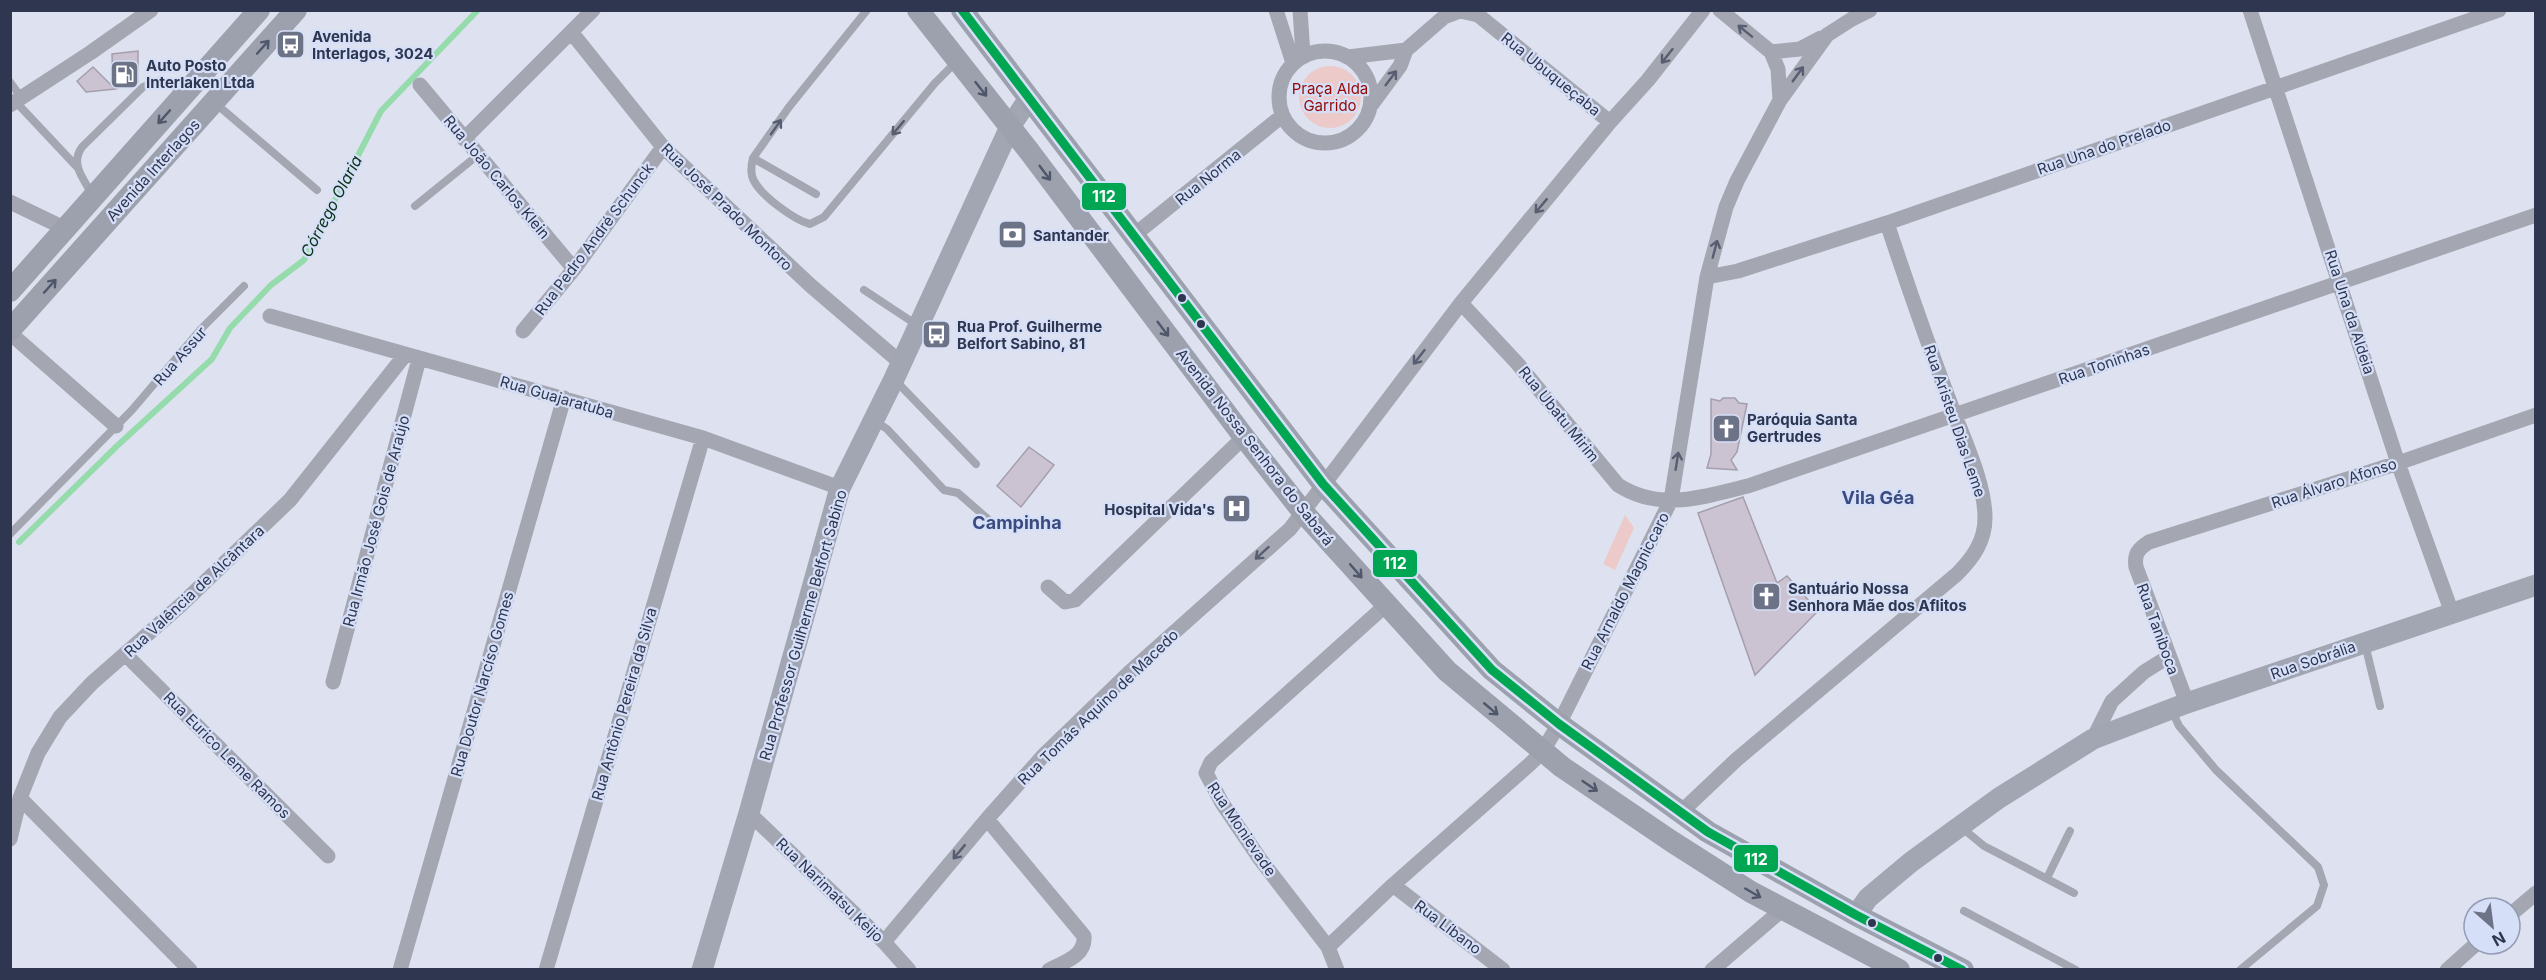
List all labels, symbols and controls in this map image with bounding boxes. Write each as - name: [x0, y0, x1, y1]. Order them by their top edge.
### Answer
- one-way arrow: [1738, 25, 1754, 38]
- place label: Avenida Interlagos, 3024: [312, 27, 433, 63]
- street label: Rua Ubuqueçaba: [1498, 28, 1604, 120]
- bus stop icon: Avenida Interlagos, 3024: [275, 29, 307, 61]
- one-way arrow: [256, 40, 270, 55]
- one-way arrow: [1660, 48, 1673, 64]
- place label: Auto Posto Interlaken Ltda: [146, 56, 255, 92]
- fuel station icon: Auto Posto Interlaken Ltda: [109, 58, 141, 90]
- one-way arrow: [1792, 67, 1805, 83]
- one-way arrow: [1385, 71, 1397, 87]
- park label: Praça Alda Garrido: [1292, 79, 1368, 115]
- one-way arrow: [974, 81, 987, 97]
- one-way arrow: [157, 109, 171, 124]
- street label: Rua João Carlos Klein: [440, 111, 554, 243]
- street label: Avenida Interlagos: [102, 115, 204, 225]
- street label: Rua Una do Prelado: [2035, 115, 2173, 179]
- one-way arrow: [770, 119, 782, 135]
- one-way arrow: [891, 120, 904, 136]
- street label: Rua José Prado Montoro: [657, 139, 797, 275]
- street label: Rua Norma: [1171, 145, 1245, 209]
- water label: Córrego Olaria: [296, 152, 366, 260]
- street label: Rua Pedro André Schunck: [531, 159, 658, 319]
- one-way arrow: [1039, 165, 1052, 181]
- line badge: 112: [1081, 182, 1127, 211]
- text: 112: [1092, 186, 1116, 206]
- one-way arrow: [1535, 198, 1548, 214]
- bank icon: Santander: [996, 219, 1028, 251]
- place label: Santander: [1033, 226, 1109, 245]
- one-way arrow: [1709, 240, 1721, 259]
- street label: Rua Una da Aldeia: [2321, 247, 2379, 377]
- one-way arrow: [43, 279, 57, 294]
- unlabelled marker: [1176, 292, 1188, 304]
- place label: Rua Prof. Guilherme Belfort Sabino, 81: [957, 317, 1102, 353]
- unlabelled marker: [1195, 318, 1207, 330]
- bus stop icon: Rua Prof. Guilherme Belfort Sabino, 81: [920, 319, 952, 351]
- one-way arrow: [1156, 321, 1169, 337]
- street label: Rua Assur: [149, 322, 211, 389]
- street label: Rua Toninhas: [2056, 339, 2152, 388]
- street label: Rua Aristeu Dias Leme: [1920, 342, 1990, 500]
- street label: Avenida Nossa Senhora do Sabará: [1172, 345, 1338, 549]
- one-way arrow: [1413, 349, 1425, 365]
- street label: Rua Ubatu Mirim: [1515, 362, 1603, 466]
- street label: Rua Guajaratuba: [498, 372, 616, 422]
- place label: Paróquia Santa Gertrudes: [1747, 410, 1857, 446]
- church icon: Paróquia Santa Gertrudes: [1710, 412, 1742, 444]
- street label: Rua Irmão José Gois de Araújo: [339, 413, 413, 629]
- one-way arrow: [1672, 452, 1683, 472]
- street label: Rua Álvaro Afonso: [2269, 454, 2399, 512]
- street label: Rua Professor Guilherme Belfort Sabino: [755, 487, 851, 763]
- district label: Vila Géa: [1842, 487, 1914, 508]
- hospital icon: Hospital Vida's: [1220, 493, 1252, 525]
- place label: Hospital Vida's: [1104, 500, 1215, 519]
- street label: Rua Arnaldo Magniccaro: [1577, 509, 1673, 673]
- district label: Campinha: [972, 512, 1062, 533]
- street label: Rua Valência de Alcântara: [120, 521, 268, 661]
- one-way arrow: [1255, 546, 1270, 560]
- line badge: 112: [1372, 549, 1418, 578]
- text: 112: [1383, 553, 1407, 573]
- one-way arrow: [1349, 563, 1363, 578]
- place label: Santuário Nossa Senhora Mãe dos Aflitos: [1788, 579, 1967, 615]
- church icon: Santuário Nossa Senhora Mãe dos Aflitos: [1751, 581, 1783, 613]
- street label: Rua Taniboca: [2133, 581, 2183, 677]
- street label: Rua Doutor Narcíso Gomes: [446, 589, 518, 779]
- street label: Rua Antônio Pereira da Silva: [587, 605, 661, 803]
- street label: Rua Tomás Aquino de Macedo: [1014, 625, 1182, 789]
- street label: Rua Sobrália: [2268, 637, 2358, 683]
- street label: Rua Eurico Leme Ramos: [160, 688, 294, 822]
- one-way arrow: [1483, 703, 1499, 716]
- street label: Rua Monievade: [1204, 778, 1280, 880]
- one-way arrow: [1581, 780, 1598, 792]
- street label: Rua Narimatsu Keijo: [772, 834, 888, 946]
- one-way arrow: [952, 844, 966, 859]
- line badge: 112: [1733, 844, 1779, 873]
- text: 112: [1744, 849, 1768, 869]
- one-way arrow: [1744, 887, 1761, 899]
- street label: Rua Líbano: [1411, 896, 1485, 958]
- north arrow: [2462, 896, 2522, 956]
- unlabelled marker: [1866, 917, 1878, 929]
- text: N: [2489, 928, 2509, 951]
- unlabelled marker: [1932, 952, 1944, 964]

